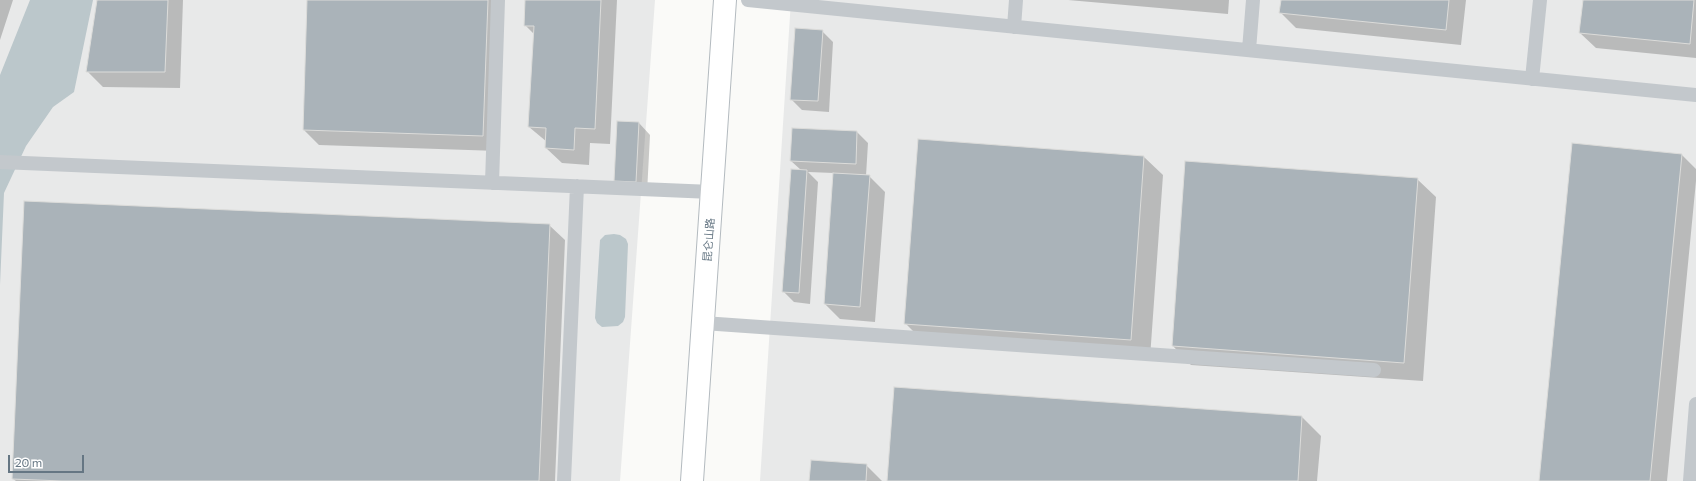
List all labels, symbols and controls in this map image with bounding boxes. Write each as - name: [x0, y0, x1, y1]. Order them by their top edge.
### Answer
- street label: 昆仑山路: [701, 218, 717, 262]
- scale bar: [10, 447, 86, 473]
- text: 20 m: [15, 455, 42, 469]

